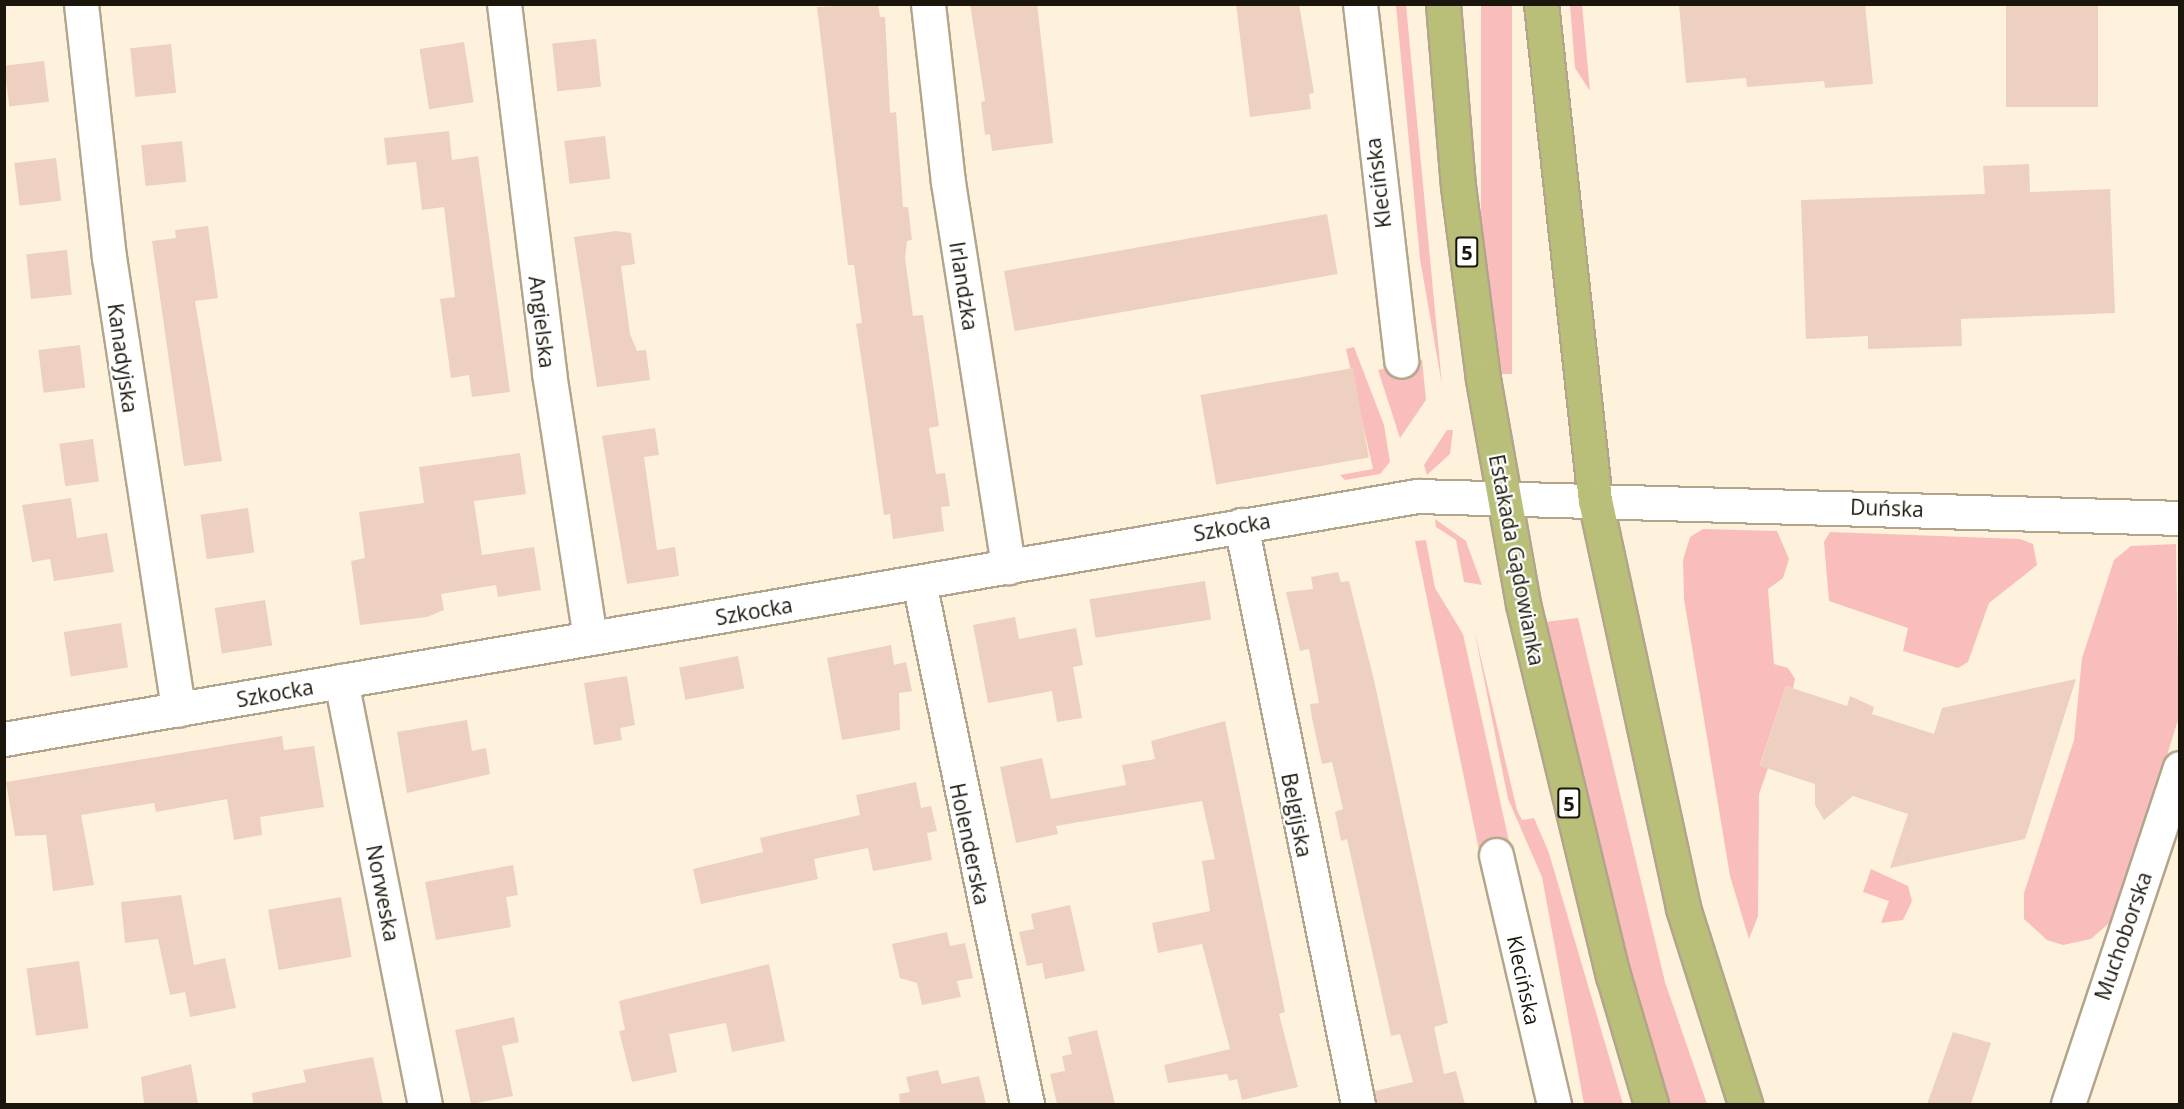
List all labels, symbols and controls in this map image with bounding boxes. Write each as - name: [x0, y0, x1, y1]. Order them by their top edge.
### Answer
- street label: Klecińska: [1360, 136, 1396, 230]
- road number: 5: [1455, 235, 1479, 269]
- street label: Irlandzka: [945, 240, 983, 332]
- street label: Angielska: [524, 274, 560, 370]
- street label: Kanadyjska: [103, 302, 143, 414]
- street label: Estakada Gądowianka: [1484, 452, 1550, 668]
- street label: Duńska: [1850, 494, 1924, 522]
- street label: Szkocka: [1192, 508, 1272, 546]
- street label: Szkocka: [714, 592, 794, 630]
- street label: Szkocka: [235, 674, 315, 712]
- street label: Belgijska: [1276, 771, 1318, 859]
- street label: Holenderska: [945, 781, 995, 907]
- road number: 5: [1557, 786, 1581, 820]
- street label: Norweska: [361, 843, 405, 943]
- street label: Muchoborska: [2089, 868, 2157, 1004]
- street label: Klecińska: [1502, 933, 1546, 1027]

